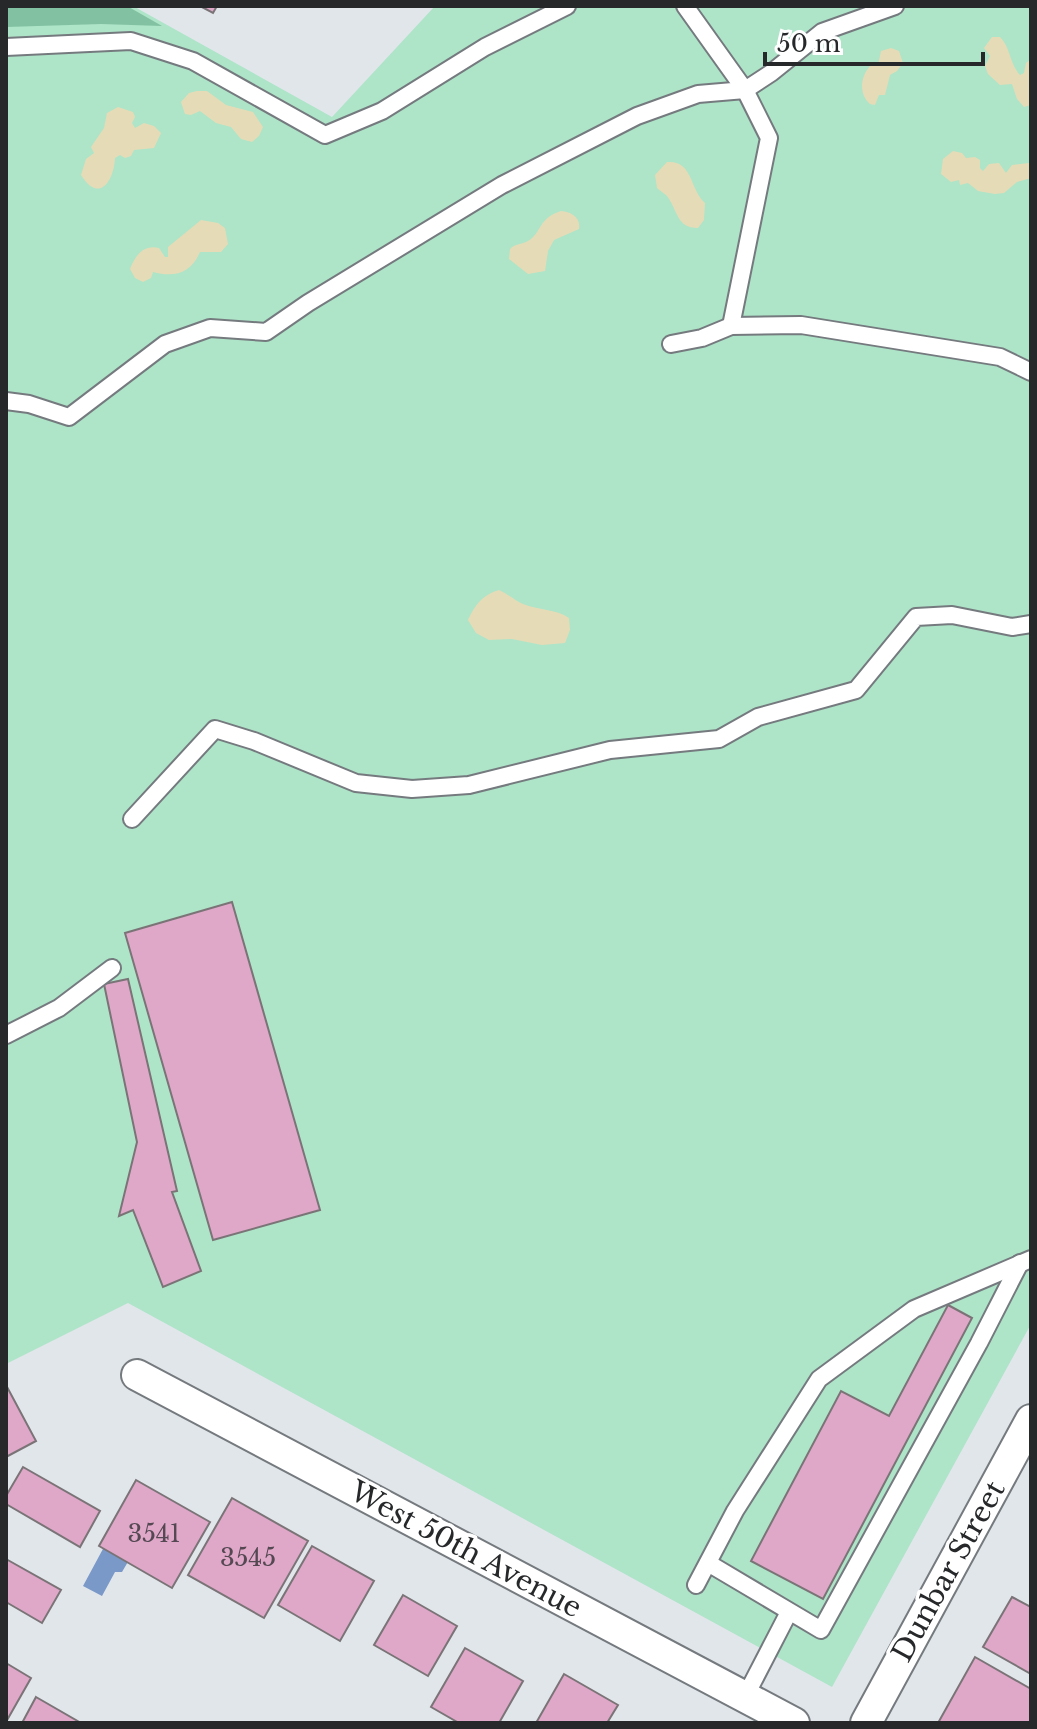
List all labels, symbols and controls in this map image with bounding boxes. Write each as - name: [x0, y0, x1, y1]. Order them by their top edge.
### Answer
- scale bar: [765, 16, 983, 66]
- text: 50 m: [777, 29, 841, 58]
- street label: West 50th Avenue: [343, 1473, 588, 1625]
- street label: Dunbar Street: [884, 1474, 1013, 1668]
- house number: 3541: [127, 1519, 181, 1548]
- house number: 3545: [220, 1543, 276, 1572]

